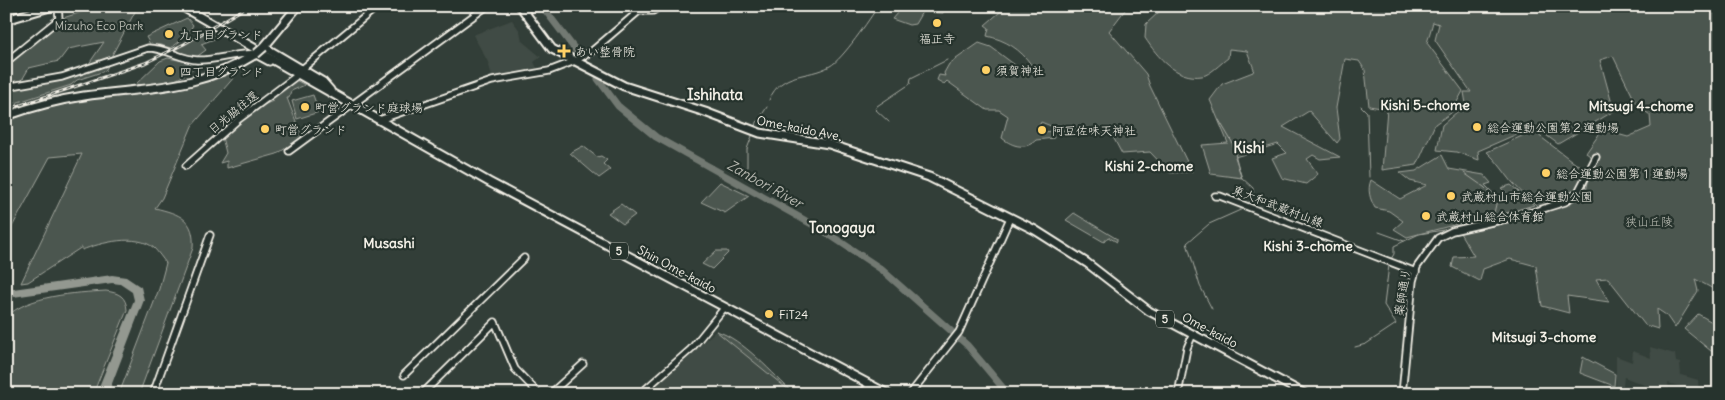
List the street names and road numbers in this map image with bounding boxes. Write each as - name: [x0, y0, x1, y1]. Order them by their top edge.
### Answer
- street label: 日光脇往還: [205, 87, 261, 137]
- street label: Ome-kaido Ave.: [755, 112, 843, 144]
- street label: 東大和武蔵村山線: [1230, 182, 1326, 230]
- road number: 5: [610, 242, 628, 260]
- street label: Shin Ome-kaido: [635, 242, 719, 296]
- street label: 薬師通り: [1391, 267, 1413, 317]
- street label: Ome-kaido: [1180, 309, 1241, 351]
- road number: 5: [1156, 310, 1174, 328]

